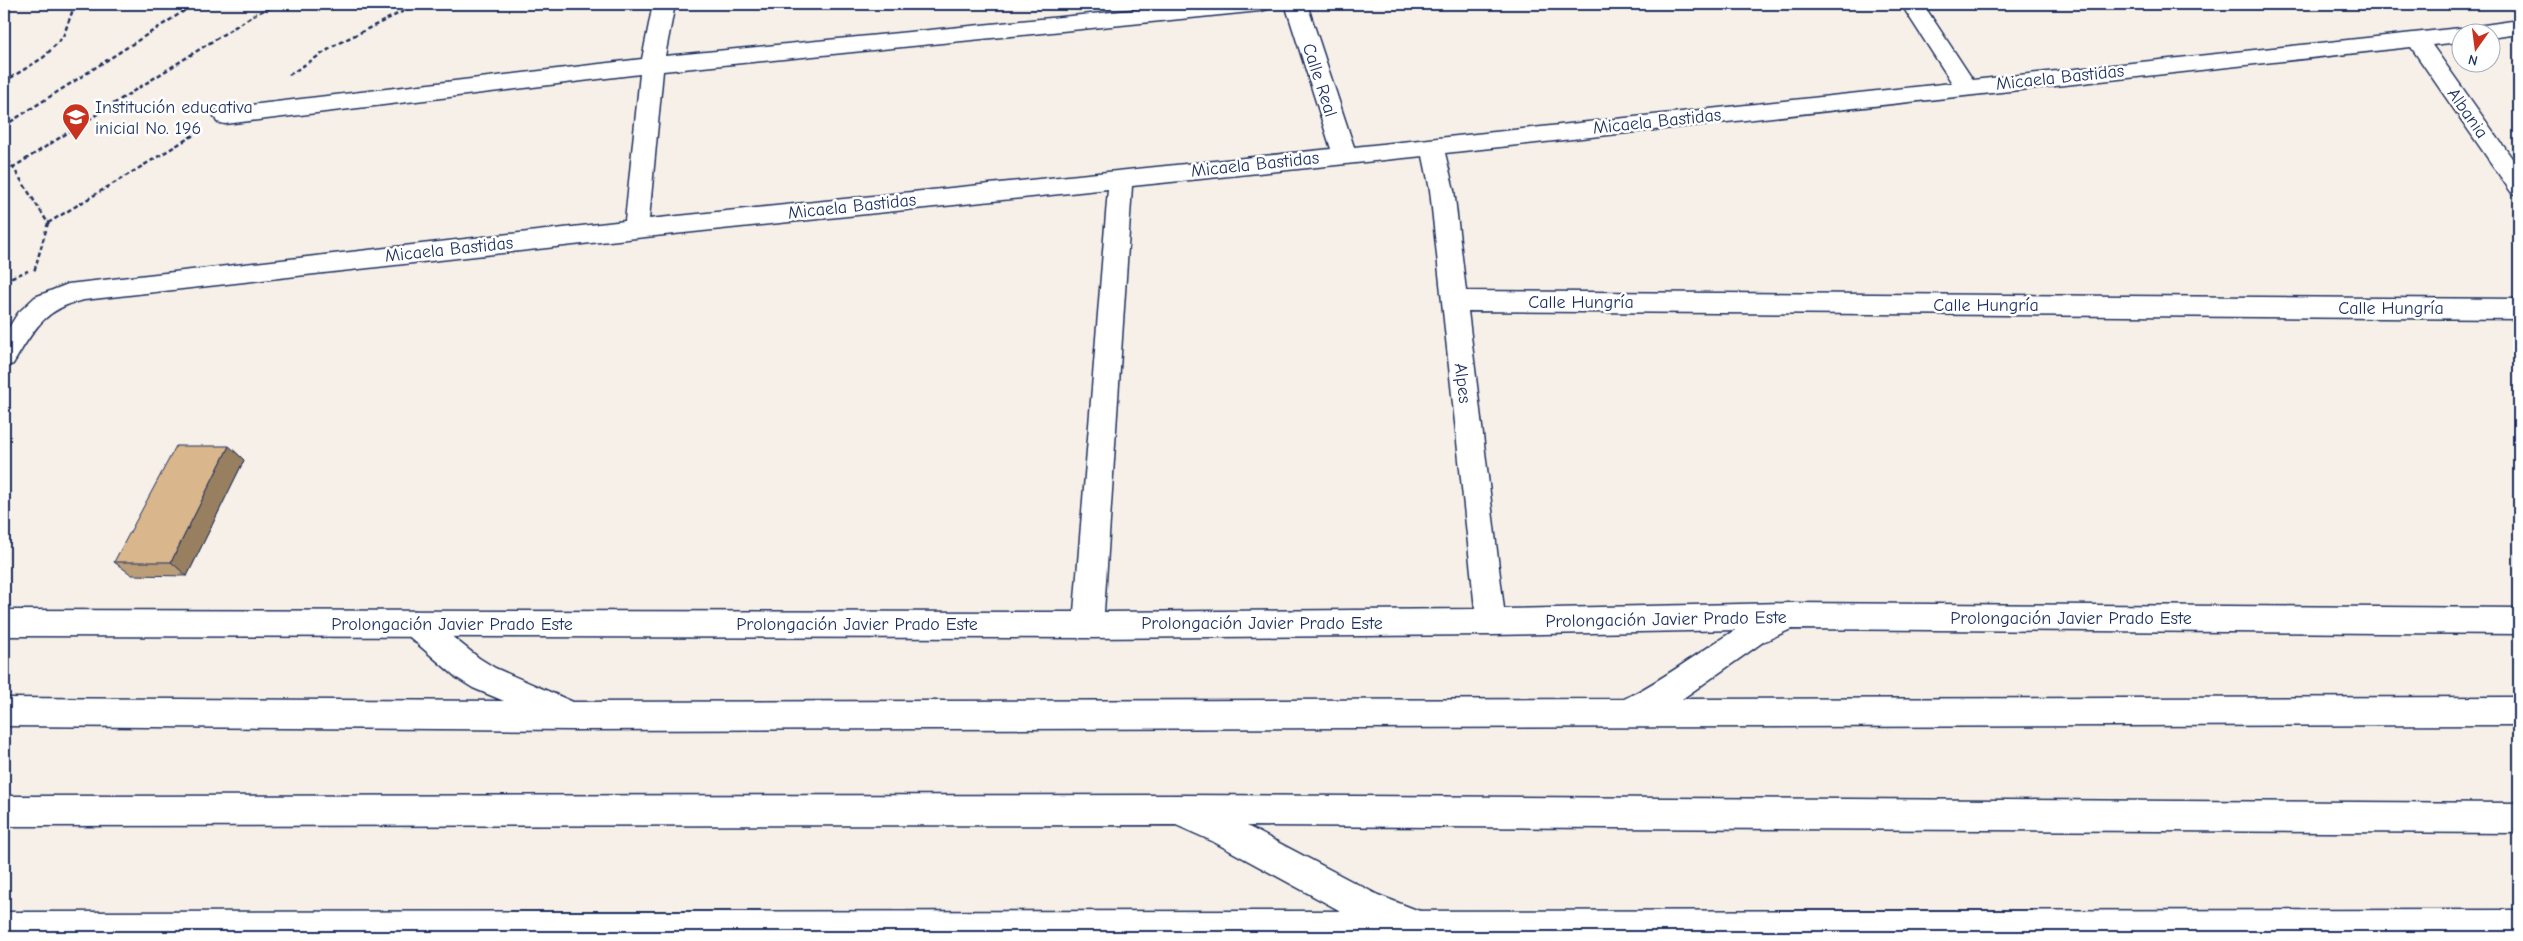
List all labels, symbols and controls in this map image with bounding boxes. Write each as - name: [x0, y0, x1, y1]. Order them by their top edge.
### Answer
- north arrow: [2450, 22, 2500, 72]
- street label: Calle Real: [1298, 41, 1341, 120]
- text: N: [2466, 51, 2479, 69]
- street label: Micaela Bastidas: [1995, 60, 2125, 95]
- street label: Albania: [2443, 84, 2492, 143]
- place label: Institución educativa inicial No. 196: [95, 97, 253, 139]
- school or university icon: Institución educativa inicial No. 196: [61, 102, 91, 141]
- street label: Micaela Bastidas: [1592, 104, 1722, 139]
- street label: Micaela Bastidas: [1190, 147, 1320, 182]
- street label: Micaela Bastidas: [787, 189, 917, 224]
- street label: Micaela Bastidas: [384, 232, 514, 267]
- street label: Calle Hungría: [1528, 292, 1634, 313]
- street label: Calle Hungría: [1933, 295, 2039, 316]
- street label: Calle Hungría: [2338, 298, 2444, 319]
- street label: Alpes: [1450, 362, 1475, 404]
- street label: Prolongación Javier Prado Este: [1545, 607, 1787, 632]
- street label: Prolongación Javier Prado Este: [1950, 608, 2192, 629]
- street label: Prolongación Javier Prado Este: [1141, 613, 1383, 634]
- street label: Prolongación Javier Prado Este: [331, 614, 573, 635]
- street label: Prolongación Javier Prado Este: [736, 614, 978, 635]

